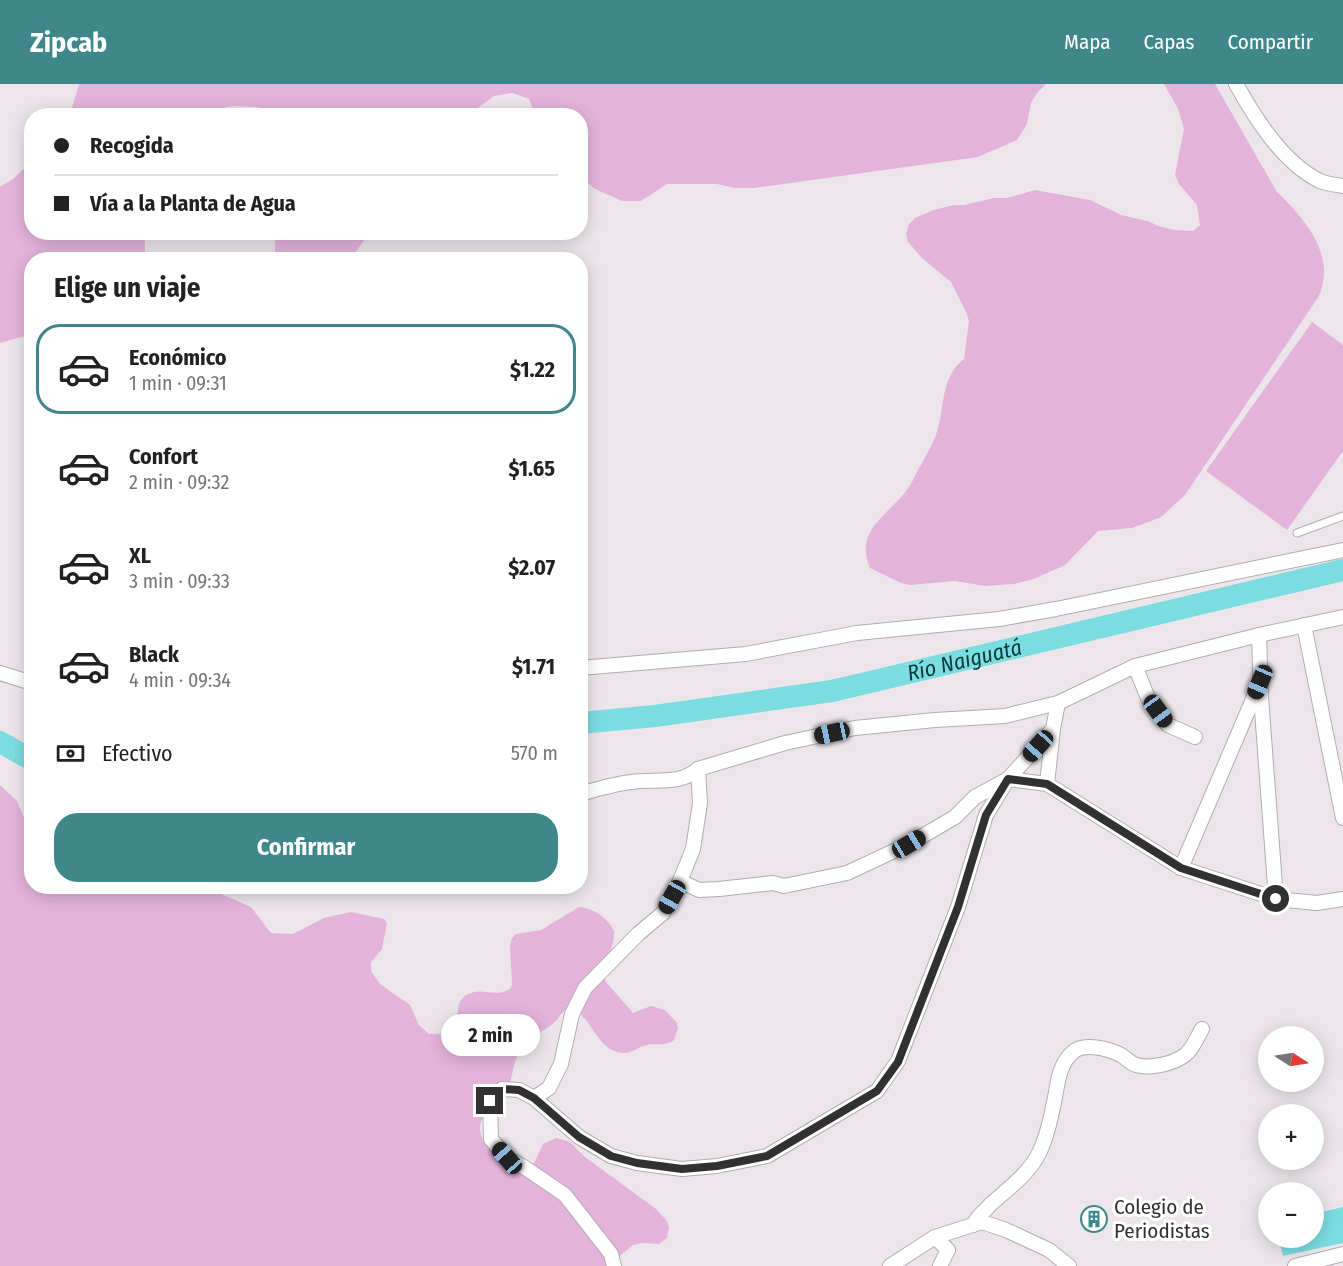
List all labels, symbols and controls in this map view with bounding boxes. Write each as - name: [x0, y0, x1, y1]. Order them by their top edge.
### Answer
- text: Zipcab: [30, 26, 107, 59]
- text: Mapa: [1064, 29, 1111, 55]
- text: Capas: [1144, 29, 1194, 55]
- text: Compartir: [1227, 29, 1313, 55]
- text: Recogida: [90, 132, 174, 159]
- text: Vía a la Planta de Agua: [90, 190, 296, 217]
- text: Elige un viaje: [54, 272, 200, 304]
- icon: car: [57, 342, 111, 396]
- text: Económico: [129, 344, 227, 371]
- text: $1.22: [510, 356, 555, 383]
- text: 1 min · 09:31: [129, 371, 227, 395]
- icon: car: [57, 441, 111, 495]
- text: Confort: [129, 443, 198, 470]
- text: $1.65: [509, 455, 555, 482]
- text: 2 min · 09:32: [129, 470, 229, 494]
- icon: car: [57, 540, 111, 594]
- text: XL: [129, 542, 151, 569]
- text: $2.07: [508, 554, 555, 581]
- text: 3 min · 09:33: [129, 569, 230, 593]
- water label: Río Naiguatá: [904, 633, 1024, 686]
- icon: car: [57, 639, 111, 693]
- text: Black: [129, 641, 179, 668]
- text: $1.71: [512, 653, 555, 680]
- car: [1245, 662, 1275, 702]
- text: 4 min · 09:34: [129, 668, 231, 692]
- car: [1140, 691, 1176, 731]
- car: [813, 720, 851, 746]
- car: [1019, 727, 1057, 765]
- icon: cash: [54, 737, 87, 770]
- text: Efectivo: [102, 740, 173, 767]
- text: 570 m: [511, 741, 558, 765]
- button: Confirmar: [54, 813, 558, 882]
- car: [889, 827, 929, 861]
- car: [655, 877, 689, 917]
- route start: [1262, 885, 1289, 912]
- callout: 2 min: [440, 1014, 540, 1056]
- text: 2 min: [468, 1023, 513, 1047]
- north arrow: [1258, 1026, 1324, 1092]
- map controls: [1258, 1026, 1324, 1248]
- route end: [476, 1087, 503, 1114]
- button: +: [1258, 1104, 1324, 1170]
- car: [488, 1139, 526, 1177]
- button: −: [1258, 1182, 1324, 1248]
- place label: Colegio de Periodistas: [1114, 1194, 1210, 1244]
- building icon: Colegio de Periodistas: [1079, 1204, 1109, 1234]

